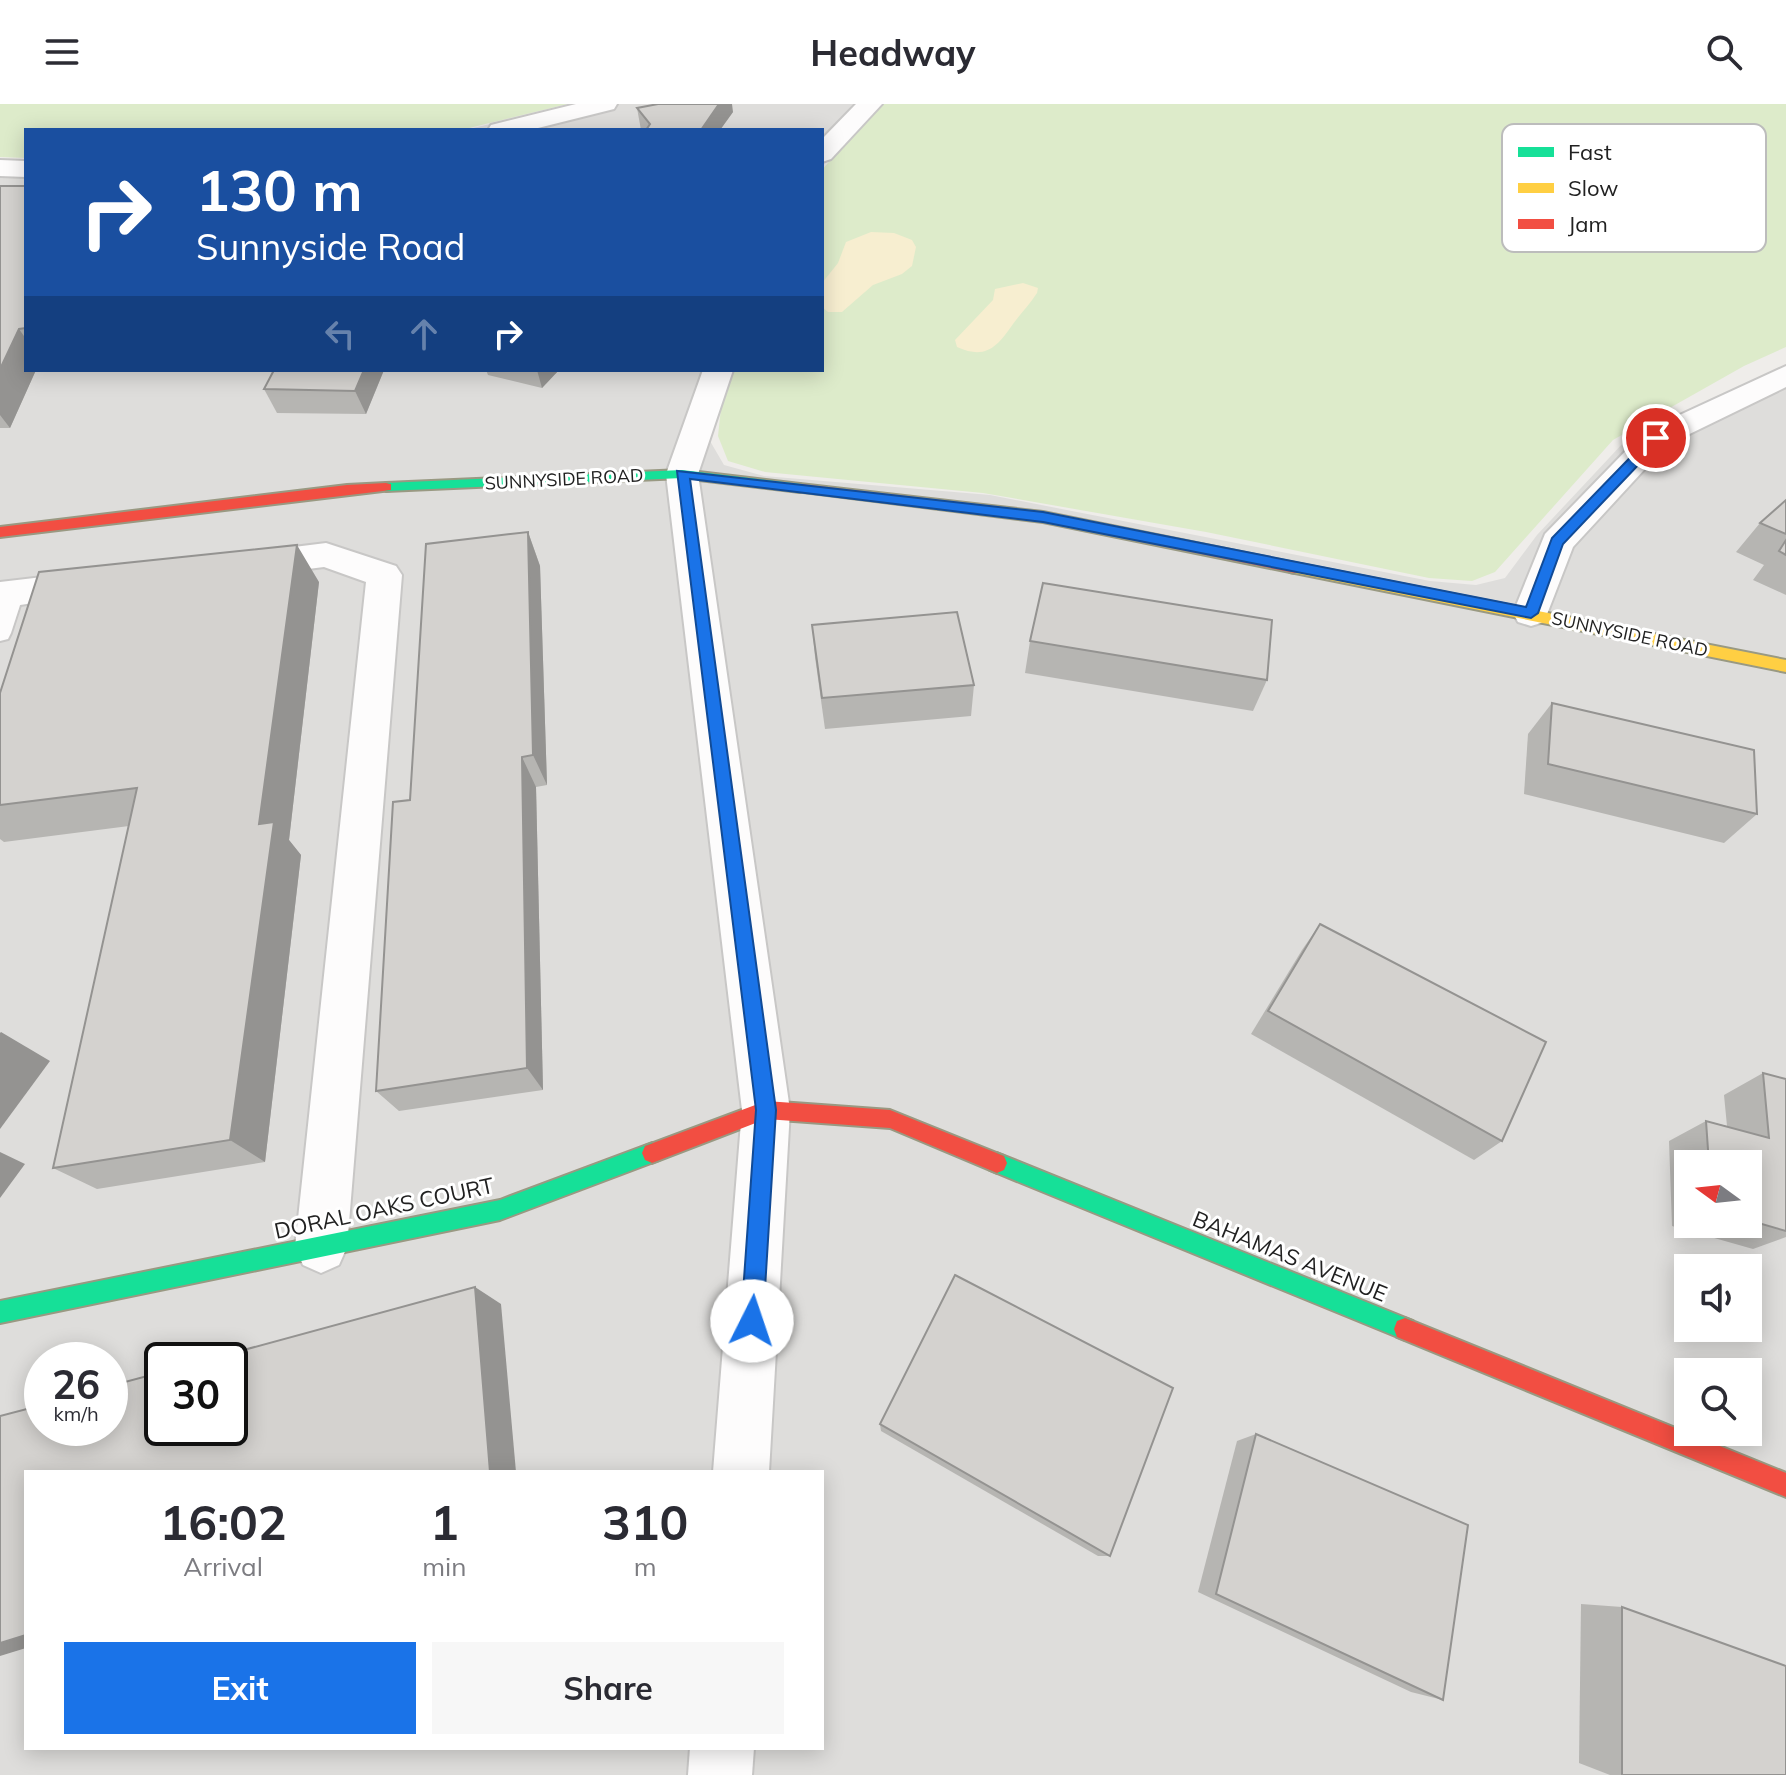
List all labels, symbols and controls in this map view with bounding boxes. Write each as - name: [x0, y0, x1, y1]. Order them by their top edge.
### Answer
- icon: menu: [40, 30, 84, 74]
- text: Headway: [810, 30, 976, 75]
- icon: search: [1702, 30, 1746, 74]
- legend: [1502, 124, 1766, 252]
- text: Fast: [1568, 138, 1612, 166]
- text: 130 m: [196, 155, 363, 225]
- icon: right: [64, 160, 168, 264]
- text: Slow: [1568, 174, 1618, 202]
- text: Jam: [1568, 210, 1608, 238]
- text: Sunnyside Road: [196, 224, 465, 269]
- icon: left: [318, 312, 362, 356]
- icon: ahead: [402, 312, 446, 356]
- icon: right: [486, 312, 530, 356]
- pin: [1622, 404, 1690, 472]
- icon: arrive: [1634, 416, 1678, 460]
- street label: SUNNYSIDE ROAD: [484, 463, 644, 495]
- street label: SUNNYSIDE ROAD: [1550, 606, 1710, 662]
- north arrow: [1674, 1150, 1762, 1238]
- map controls: [1674, 1150, 1762, 1446]
- street label: DORAL OAKS COURT: [272, 1171, 496, 1245]
- street label: BAHAMAS AVENUE: [1189, 1204, 1391, 1308]
- button: sound: [1674, 1254, 1762, 1342]
- position arrow: [710, 1279, 794, 1363]
- speed limit sign: 30: [144, 1342, 248, 1446]
- button: search: [1674, 1358, 1762, 1446]
- text: 26: [52, 1359, 100, 1409]
- text: km/h: [53, 1401, 99, 1426]
- text: 16:02: [160, 1492, 287, 1552]
- text: 1: [430, 1492, 459, 1552]
- text: 310: [602, 1492, 688, 1552]
- text: Arrival: [183, 1550, 263, 1583]
- text: min: [422, 1550, 466, 1583]
- text: m: [634, 1550, 657, 1583]
- button: Exit: [64, 1642, 416, 1734]
- button: Share: [432, 1642, 784, 1734]

